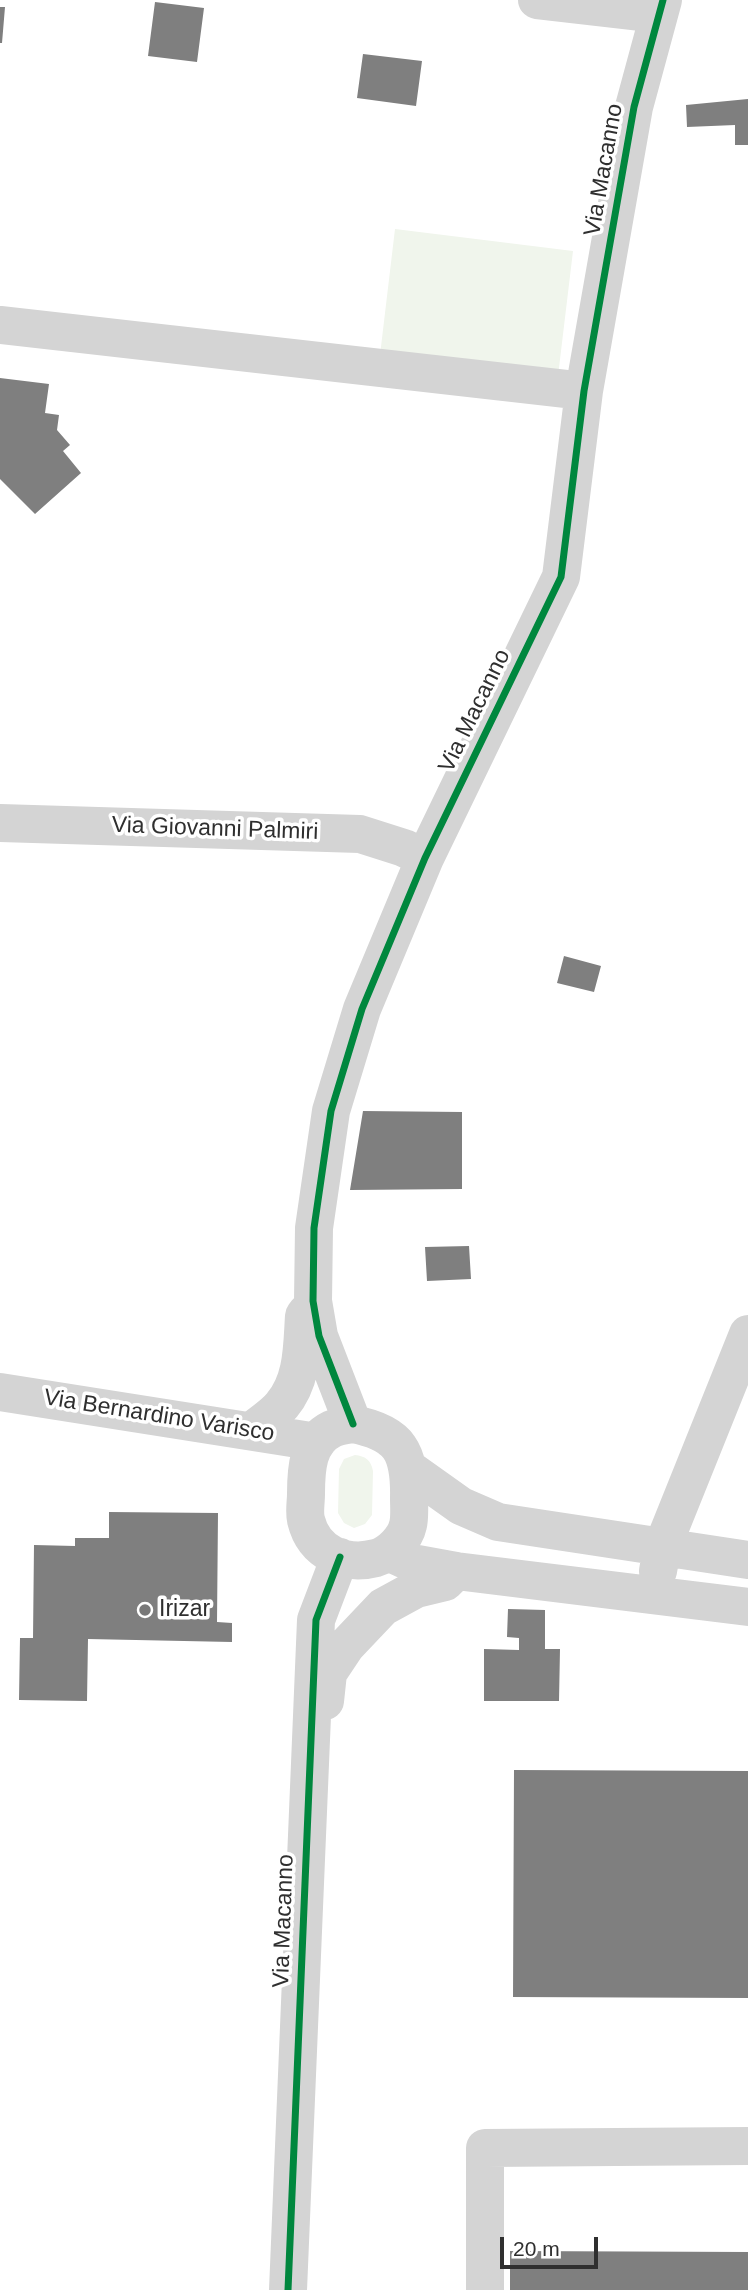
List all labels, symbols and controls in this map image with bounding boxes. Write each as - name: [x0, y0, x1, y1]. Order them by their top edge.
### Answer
- street label: Via Macanno: [579, 102, 629, 238]
- street label: Via Macanno: [433, 645, 517, 777]
- street label: Via Giovanni Palmiri: [111, 812, 319, 846]
- street label: Via Bernardino Varisco: [42, 1384, 276, 1448]
- place label: Irizar: [159, 1596, 210, 1624]
- marker: Irizar: [137, 1602, 153, 1618]
- street label: Via Macanno: [268, 1854, 300, 1988]
- scale bar: [503, 2224, 601, 2268]
- text: 20 m: [513, 2237, 560, 2260]

